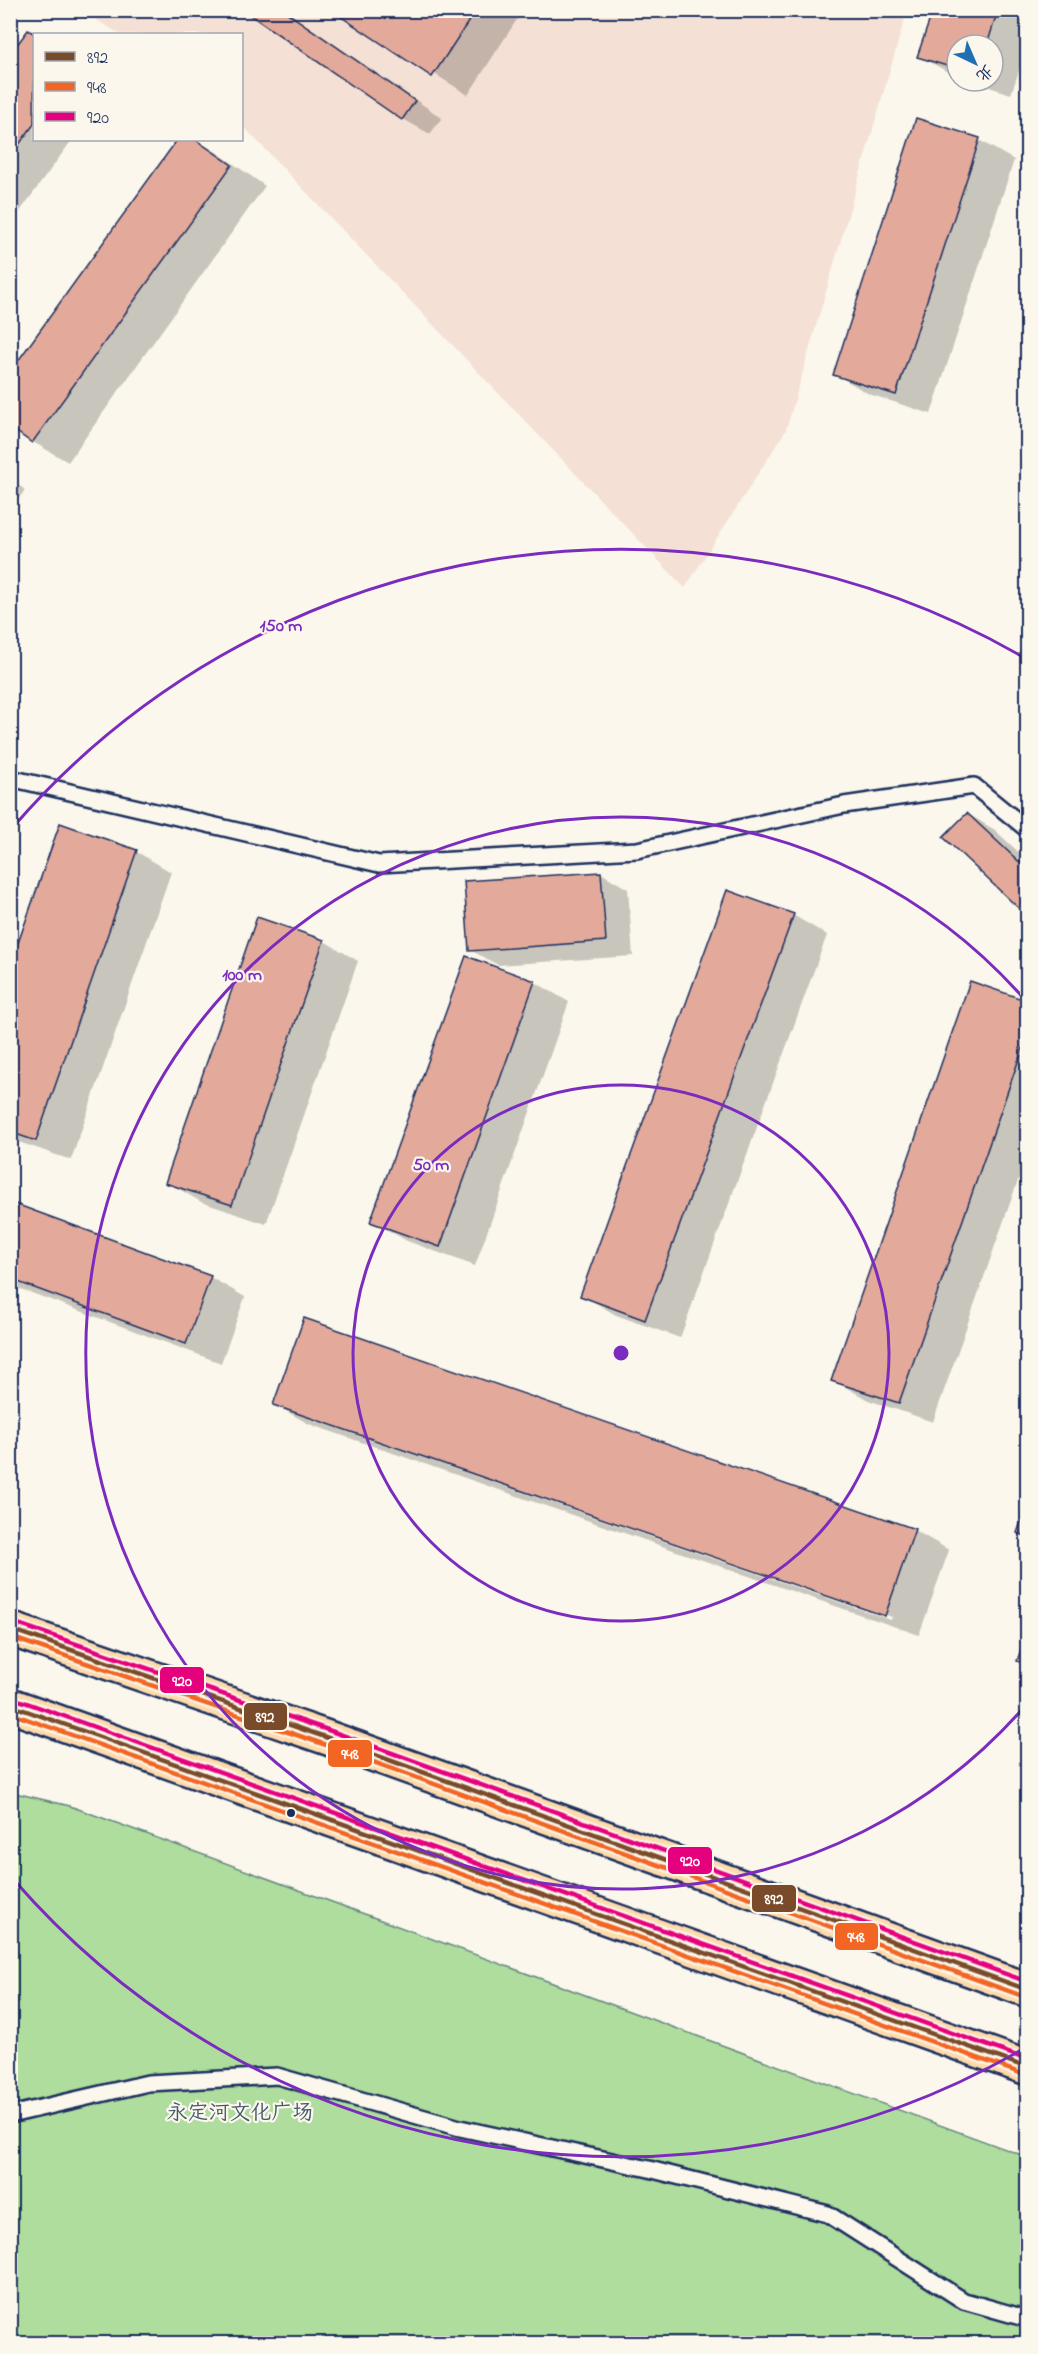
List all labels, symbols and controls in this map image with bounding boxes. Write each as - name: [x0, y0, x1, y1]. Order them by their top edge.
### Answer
- legend: [33, 33, 243, 141]
- north arrow: [945, 33, 1005, 93]
- text: 892: [87, 46, 108, 72]
- text: 北: [970, 58, 998, 87]
- text: 948: [87, 76, 107, 102]
- text: 920: [87, 106, 109, 132]
- text: 150 m: [260, 614, 302, 640]
- text: 100 m: [222, 963, 262, 989]
- text: 50 m: [413, 1153, 449, 1179]
- centre of rings: [611, 1343, 631, 1363]
- line badge: 920: [159, 1666, 205, 1694]
- text: 920: [171, 1670, 192, 1694]
- line badge: 892: [243, 1702, 288, 1731]
- text: 892: [255, 1706, 274, 1730]
- line badge: 948: [327, 1739, 373, 1768]
- text: 948: [340, 1743, 359, 1767]
- unlabelled marker: [285, 1807, 297, 1819]
- line badge: 920: [667, 1846, 713, 1875]
- text: 920: [679, 1850, 700, 1874]
- line badge: 892: [751, 1884, 797, 1913]
- text: 892: [764, 1888, 783, 1912]
- line badge: 948: [834, 1922, 879, 1951]
- text: 948: [846, 1926, 865, 1950]
- park label: 永定河文化广场: [167, 2099, 314, 2129]

